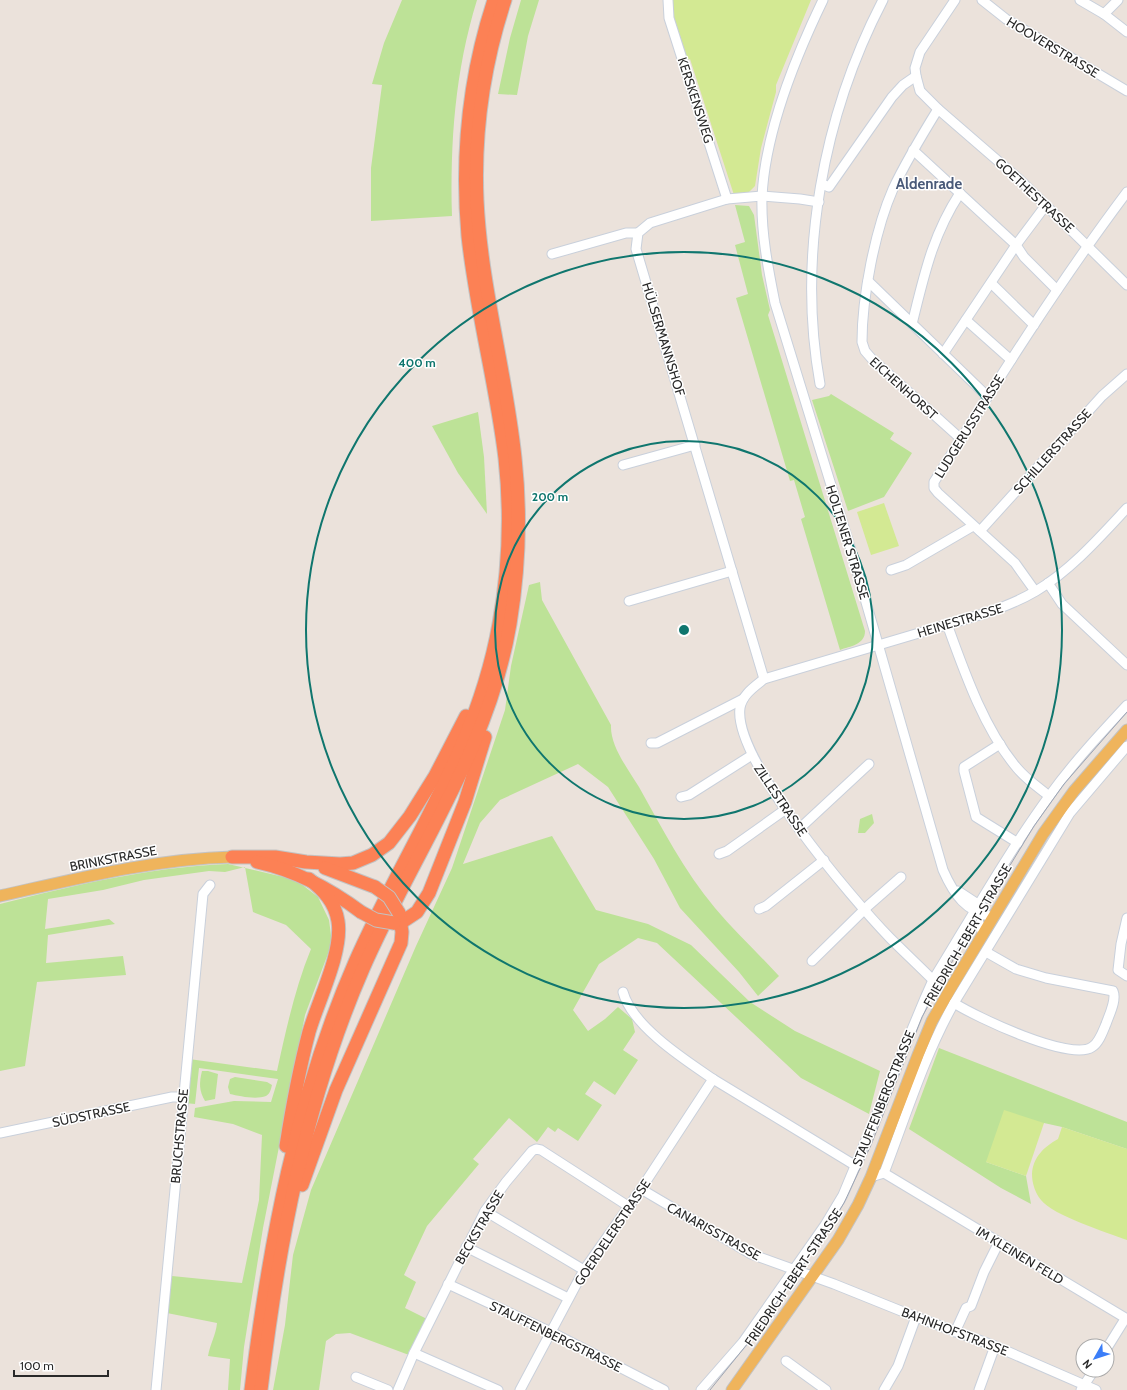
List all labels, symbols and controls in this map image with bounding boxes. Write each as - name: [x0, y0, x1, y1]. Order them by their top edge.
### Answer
- street label: HOOVERSTRASSE: [1004, 13, 1102, 81]
- street label: KERSKENSWEG: [675, 55, 718, 145]
- street label: GOETHESTRASSE: [992, 154, 1078, 236]
- district label: Aldenrade: [896, 175, 962, 193]
- street label: HÜLSERMANNSHOF: [639, 280, 689, 398]
- street label: EICHENHORST: [867, 353, 941, 423]
- text: 400 m: [398, 355, 436, 370]
- street label: LUDGERUSSTRASSE: [931, 371, 1007, 481]
- street label: SCHILLERSTRASSE: [1010, 405, 1094, 497]
- street label: HOLTENER STRASSE: [823, 483, 873, 601]
- text: 200 m: [532, 489, 568, 504]
- street label: HEINESTRASSE: [915, 599, 1005, 641]
- centre of rings: [677, 623, 691, 637]
- street label: ZILLESTRASSE: [751, 761, 811, 839]
- street label: BRINKSTRASSE: [68, 842, 158, 874]
- street label: FRIEDRICH-EBERT-STRASSE: [919, 861, 1015, 1009]
- street label: STAUFFENBERGSTRASSE: [848, 1028, 918, 1168]
- street label: BRUCHSTRASSE: [167, 1088, 191, 1184]
- street label: SÜDSTRASSE: [51, 1098, 131, 1130]
- street label: GOERDELERSTRASSE: [570, 1176, 654, 1288]
- street label: BECKSTRASSE: [451, 1187, 507, 1267]
- street label: CANARISSTRASSE: [664, 1199, 764, 1263]
- street label: FRIEDRICH-EBERT-STRASSE: [741, 1205, 845, 1349]
- street label: IM KLEINEN FELD: [973, 1223, 1067, 1287]
- street label: STAUFFENBERGSTRASSE: [487, 1297, 625, 1375]
- street label: BAHNHOFSTRASSE: [899, 1303, 1011, 1359]
- north arrow: [1075, 1338, 1115, 1378]
- scale bar: [14, 1352, 108, 1378]
- text: N: [1079, 1357, 1095, 1372]
- text: 100 m: [20, 1358, 54, 1373]

